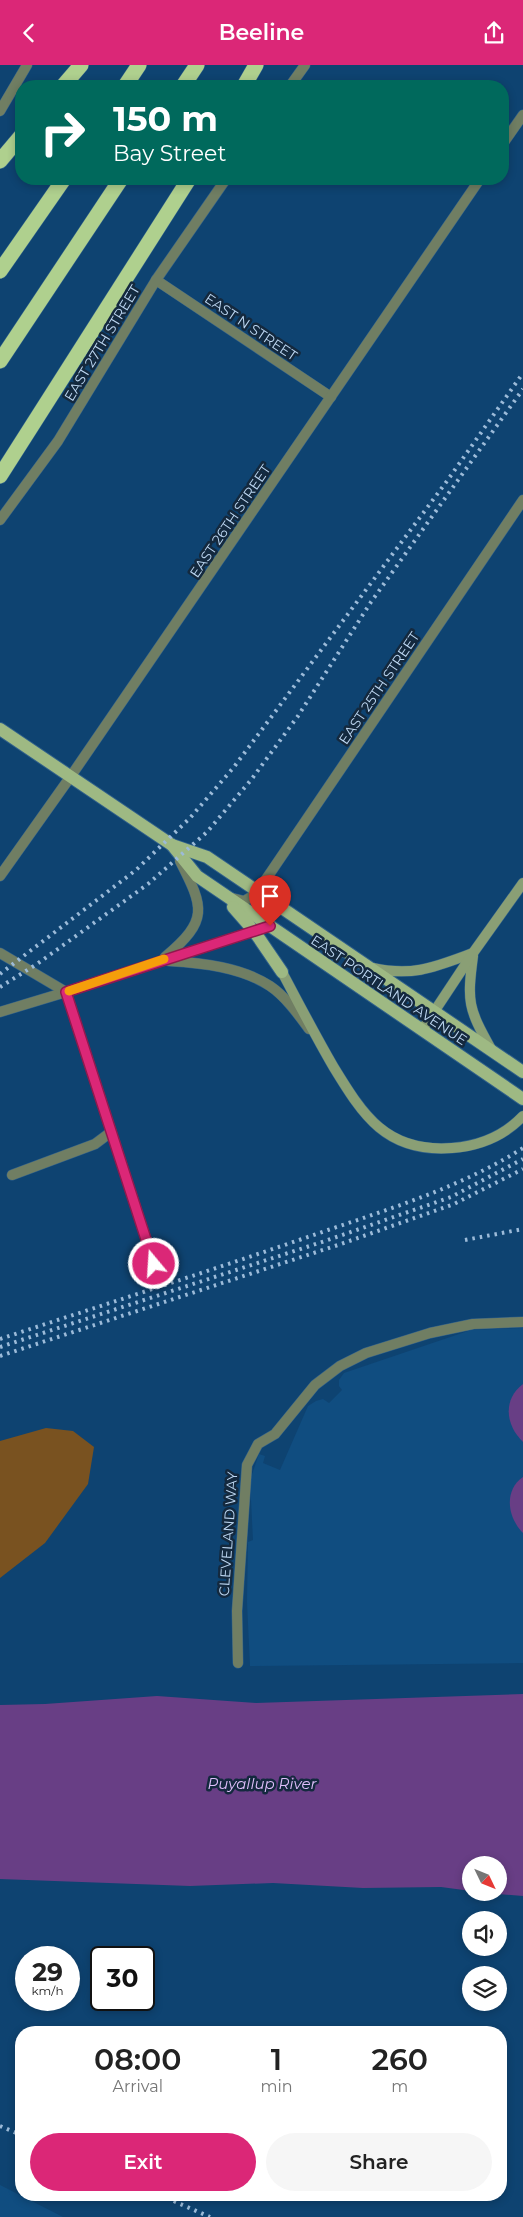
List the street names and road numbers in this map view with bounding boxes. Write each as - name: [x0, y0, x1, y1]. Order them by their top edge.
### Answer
- street label: EAST 27TH STREET: [60, 282, 144, 404]
- street label: EAST N STREET: [201, 289, 301, 365]
- street label: EAST 26TH STREET: [186, 461, 274, 581]
- street label: EAST 25TH STREET: [335, 628, 423, 748]
- street label: EAST PORTLAND AVENUE: [307, 931, 471, 1049]
- street label: CLEVELAND WAY: [215, 1471, 241, 1597]

